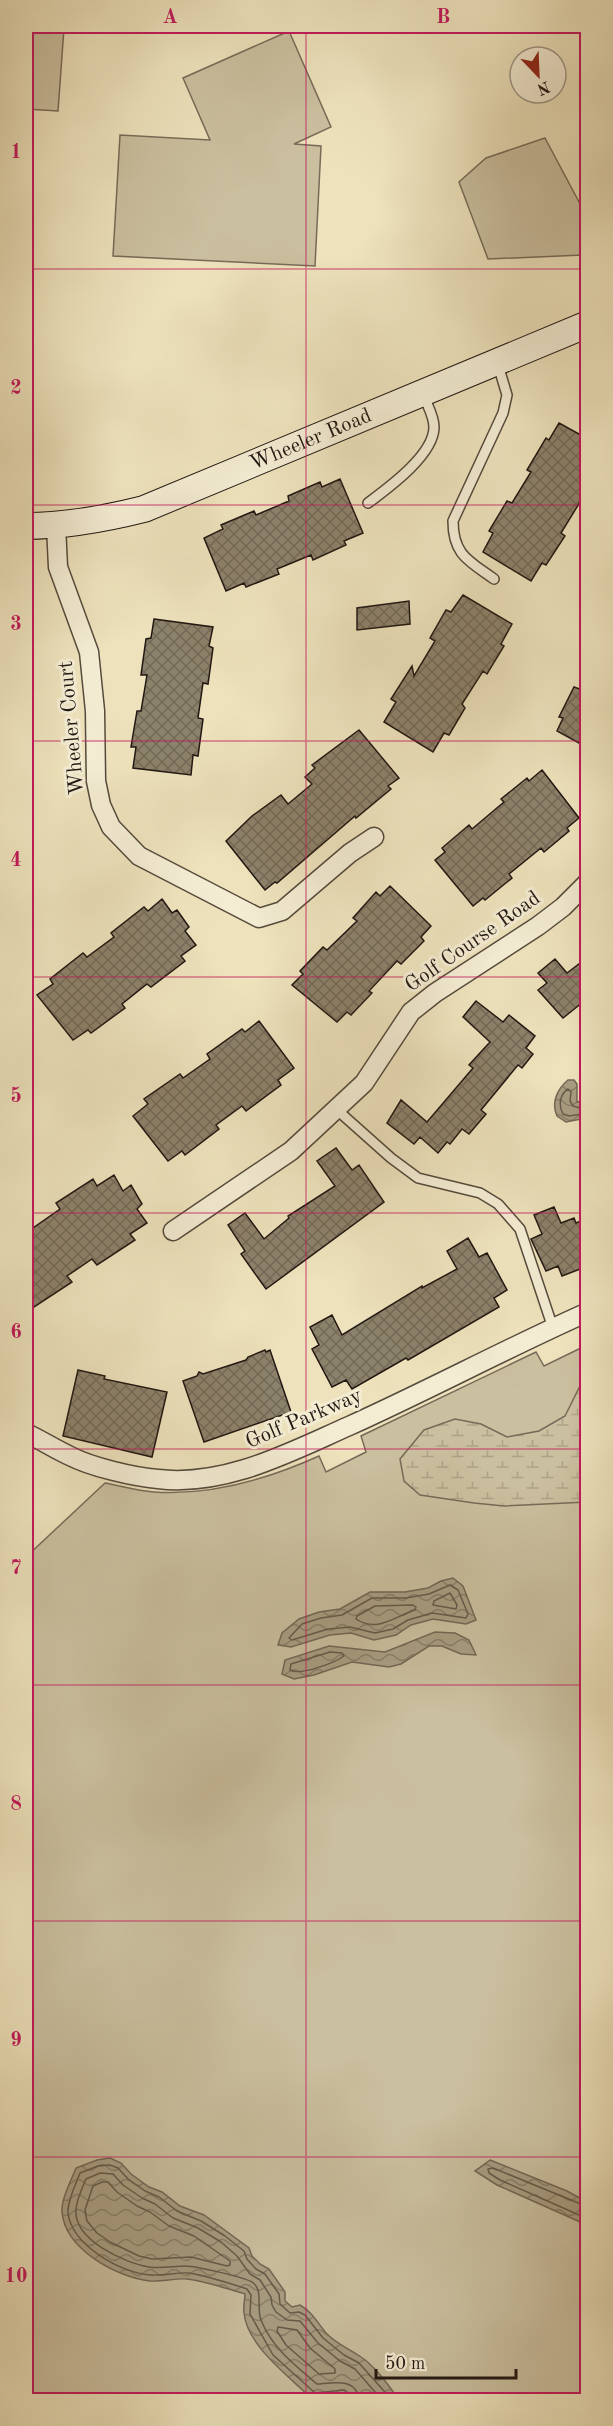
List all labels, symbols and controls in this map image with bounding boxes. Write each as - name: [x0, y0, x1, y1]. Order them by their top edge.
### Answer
- text: A: [162, 8, 178, 28]
- text: B: [436, 8, 450, 28]
- north arrow: [508, 45, 568, 105]
- text: N: [534, 77, 552, 97]
- text: 1: [10, 143, 22, 163]
- text: 2: [10, 379, 22, 399]
- street label: Wheeler Road: [247, 405, 375, 474]
- text: 3: [10, 615, 22, 635]
- street label: Wheeler Court: [56, 660, 88, 796]
- text: 4: [10, 851, 22, 871]
- street label: Golf Course Road: [402, 888, 544, 996]
- text: 5: [10, 1086, 22, 1107]
- text: 6: [10, 1323, 22, 1343]
- street label: Golf Parkway: [243, 1385, 365, 1453]
- text: 7: [10, 1559, 22, 1579]
- text: 8: [10, 1795, 22, 1815]
- text: 9: [10, 2031, 22, 2051]
- text: 10: [4, 2267, 28, 2287]
- scale bar: [376, 2342, 516, 2380]
- text: 50 m: [385, 2355, 425, 2373]

